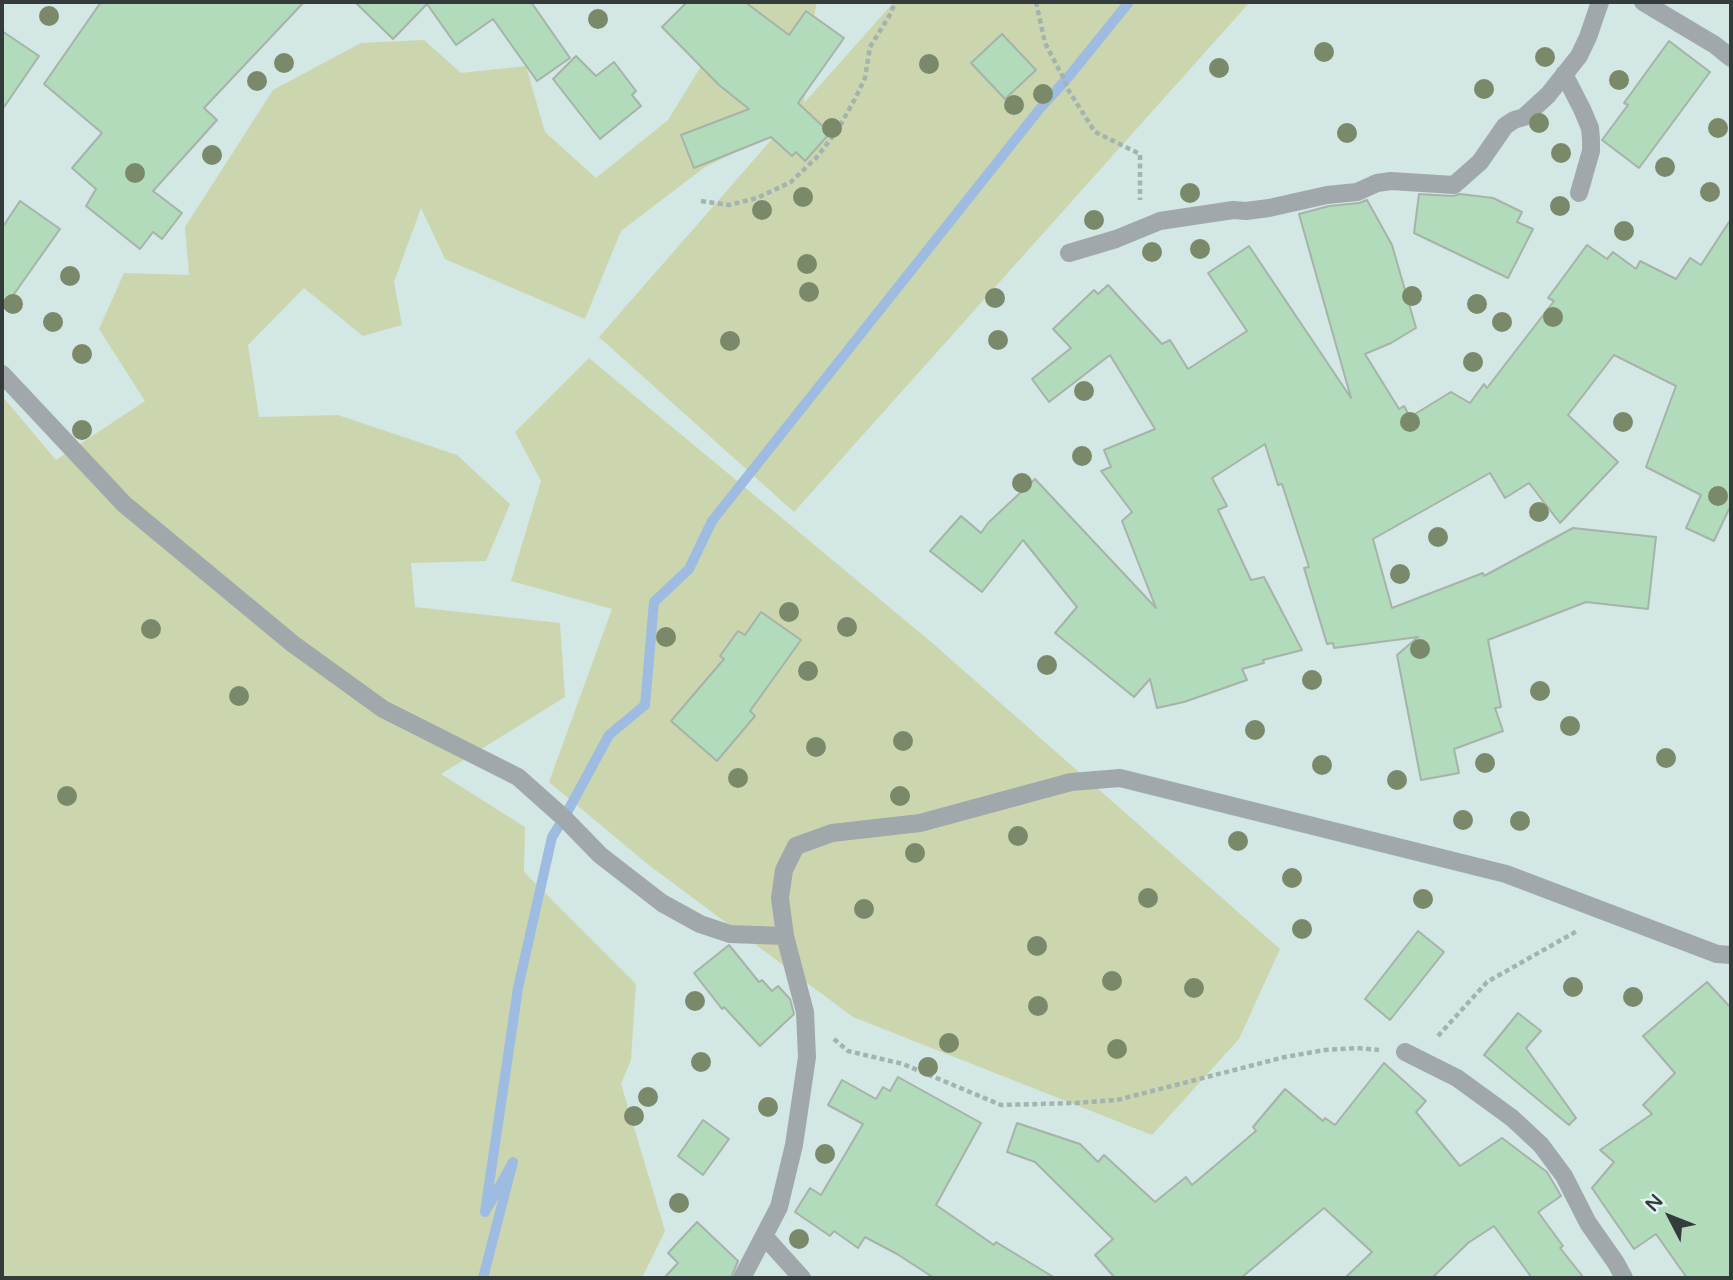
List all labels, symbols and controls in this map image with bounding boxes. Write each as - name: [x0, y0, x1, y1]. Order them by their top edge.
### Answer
- north arrow: [1635, 1182, 1705, 1252]
- text: N: [1641, 1190, 1668, 1216]

